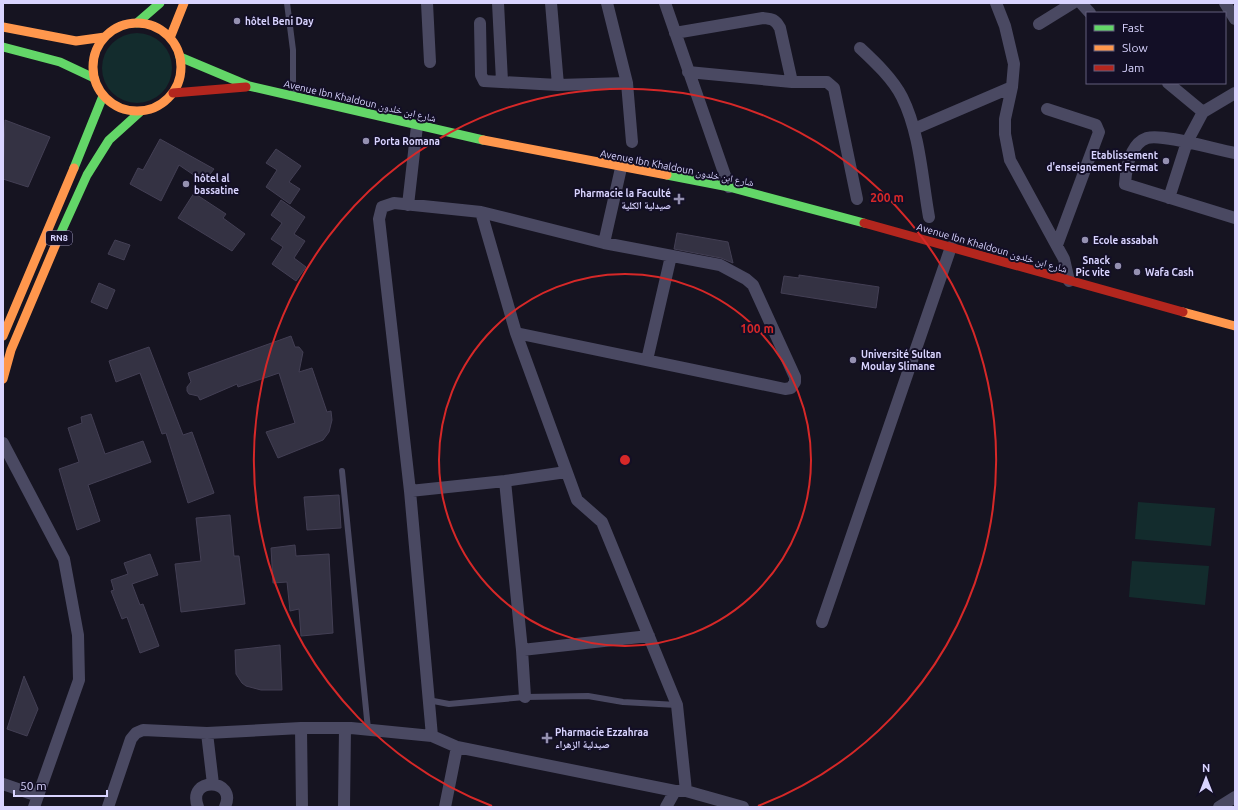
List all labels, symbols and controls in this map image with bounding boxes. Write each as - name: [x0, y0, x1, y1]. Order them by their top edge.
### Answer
- legend: [1086, 12, 1226, 84]
- marker: hôtel Beni Day: [232, 16, 242, 26]
- place label: hôtel Beni Day: [245, 16, 314, 27]
- text: Fast: [1122, 21, 1144, 34]
- text: Slow: [1122, 41, 1148, 54]
- text: Jam: [1122, 61, 1144, 74]
- street label: Avenue Ibn Khaldoun شارع ابن خلدون: [283, 78, 438, 125]
- marker: Porta Romana: [361, 136, 371, 146]
- place label: Porta Romana: [374, 136, 440, 147]
- street label: Avenue Ibn Khaldoun شارع ابن خلدون: [599, 148, 755, 189]
- place label: Etablissement d'enseignement Fermat: [1046, 150, 1159, 173]
- marker: Etablissement d'enseignement Fermat: [1161, 156, 1171, 166]
- place label: hôtel al bassatine: [194, 173, 239, 196]
- marker: hôtel al bassatine: [181, 179, 191, 189]
- place label: Pharmacie la Faculté صيدلية الكلية: [574, 188, 671, 211]
- text: 200 m: [870, 191, 904, 204]
- marker: Pharmacie la Faculté صيدلية الكلية: [674, 194, 684, 204]
- street label: Avenue Ibn Khaldoun شارع ابن خلدون: [915, 221, 1069, 276]
- road number: RN8: [46, 231, 72, 245]
- marker: Ecole assabah: [1080, 235, 1090, 245]
- place label: Ecole assabah: [1093, 235, 1158, 246]
- place label: Snack Pic vite: [1076, 255, 1110, 278]
- marker: Snack Pic vite: [1113, 261, 1123, 271]
- marker: Wafa Cash: [1132, 267, 1142, 277]
- place label: Wafa Cash: [1145, 267, 1194, 278]
- text: 100 m: [740, 322, 774, 335]
- place label: Université Sultan Moulay Slimane: [861, 349, 942, 372]
- marker: Université Sultan Moulay Slimane: [848, 355, 858, 365]
- centre of rings: [618, 453, 632, 467]
- place label: Pharmacie Ezzahraa صيدلية الزهراء: [555, 727, 648, 751]
- marker: Pharmacie Ezzahraa صيدلية الزهراء: [542, 733, 552, 743]
- north arrow: [1186, 758, 1226, 798]
- text: N: [1202, 762, 1210, 774]
- scale bar: [14, 772, 107, 798]
- text: 50 m: [20, 779, 47, 792]

